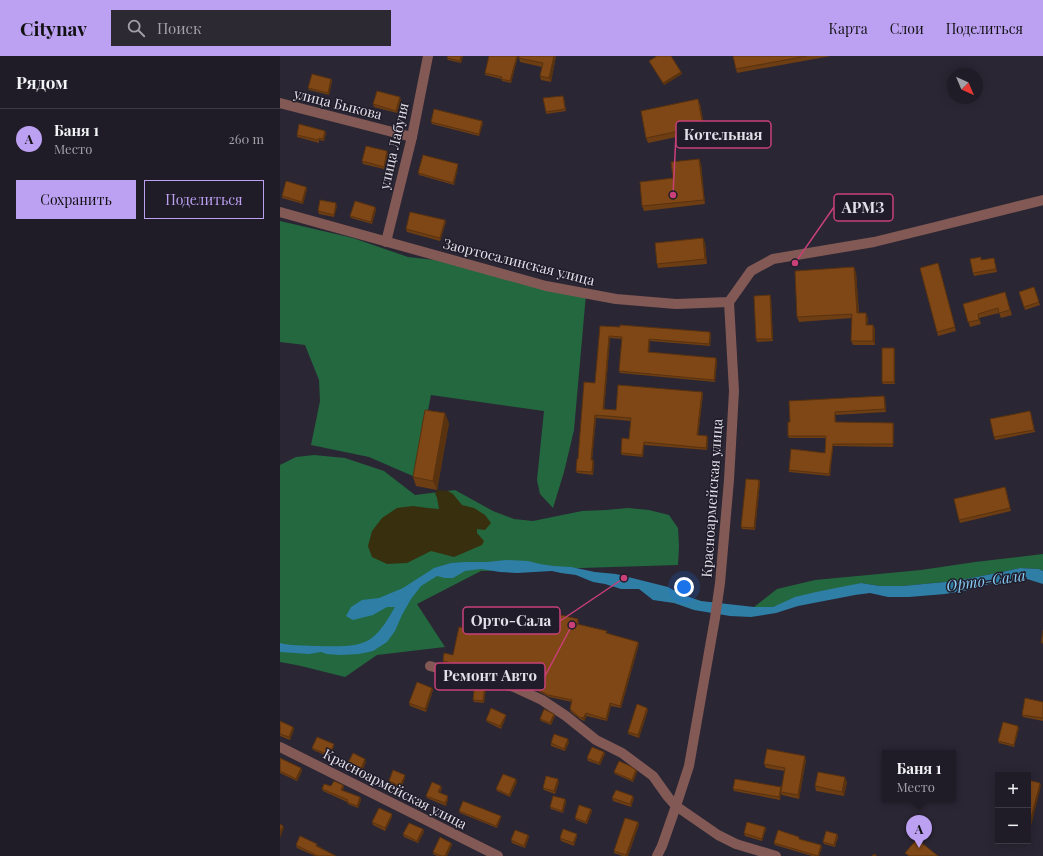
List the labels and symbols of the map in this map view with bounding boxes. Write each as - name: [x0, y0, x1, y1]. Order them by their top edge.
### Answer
- north arrow: [947, 68, 983, 104]
- street label: улица Быкова: [291, 83, 384, 124]
- street label: улица Лабуня: [374, 100, 413, 192]
- callout: Котельная: [676, 121, 771, 148]
- text: Котельная: [684, 124, 763, 144]
- callout: АРМЗ: [834, 194, 893, 221]
- text: АРМЗ: [841, 197, 884, 217]
- street label: Заортосалинская улица: [441, 233, 597, 290]
- street label: Красноармейская улица: [696, 418, 727, 578]
- water label: Орто-Сала: [945, 565, 1027, 595]
- your location: [674, 577, 694, 597]
- callout: Орто-Сала: [463, 607, 560, 634]
- text: Орто-Сала: [471, 610, 552, 630]
- callout: Ремонт Авто: [435, 663, 545, 690]
- text: Ремонт Авто: [443, 665, 537, 685]
- street label: Красноармейская улица: [320, 744, 470, 833]
- pin: A: [906, 815, 932, 848]

